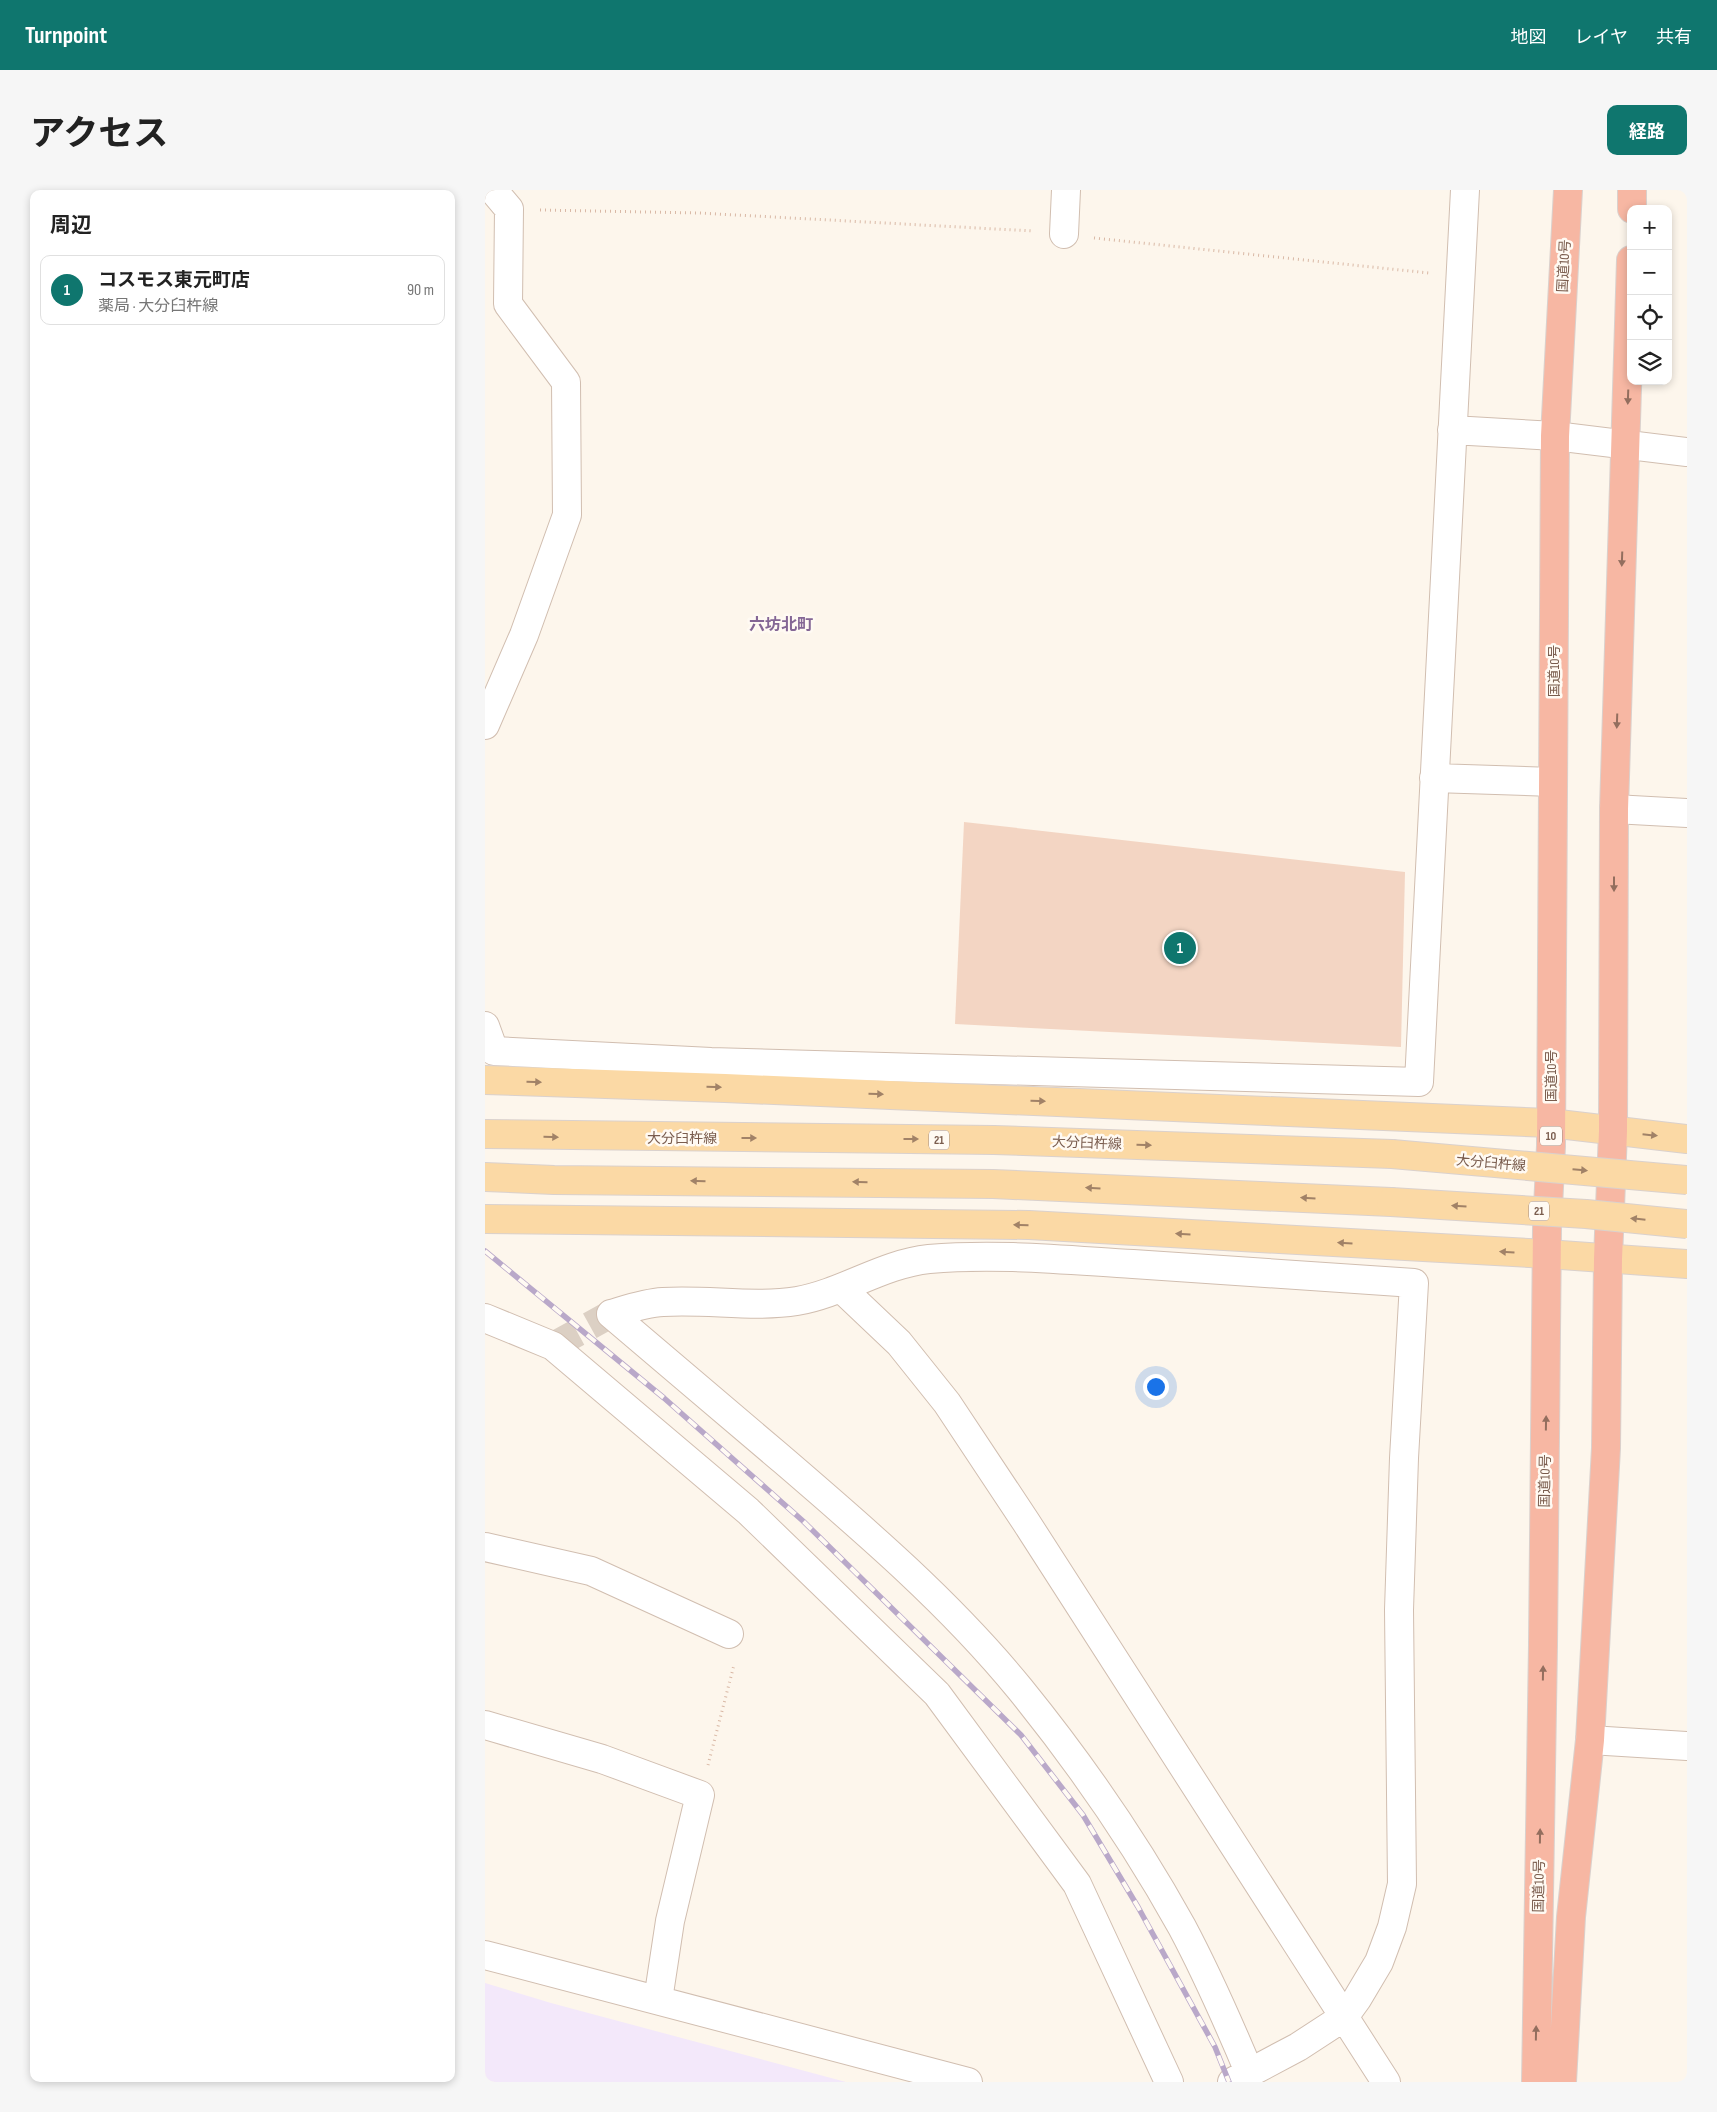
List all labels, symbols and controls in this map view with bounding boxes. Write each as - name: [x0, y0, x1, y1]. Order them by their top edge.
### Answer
- text: Turnpoint: [25, 21, 107, 50]
- text: 地図: [1511, 27, 1547, 48]
- text: レイヤ: [1575, 27, 1628, 48]
- text: 共有: [1656, 27, 1692, 48]
- button: 経路: [1607, 105, 1687, 155]
- text: アクセス: [30, 113, 168, 156]
- map controls: [1627, 205, 1672, 385]
- button: +: [1627, 205, 1672, 250]
- text: 周辺: [50, 213, 92, 238]
- street label: 国道10号: [1554, 239, 1574, 293]
- button: −: [1627, 250, 1672, 295]
- text: コスモス東元町店: [98, 269, 250, 292]
- text: 1: [64, 281, 70, 300]
- text: 90 m: [407, 281, 434, 300]
- button: locate: [1627, 295, 1672, 340]
- text: 薬局 · 大分臼杵線: [98, 297, 218, 316]
- button: layers: [1627, 340, 1672, 385]
- one-way arrow: [1623, 389, 1631, 405]
- one-way arrow: [1618, 551, 1626, 567]
- district label: 六坊北町: [749, 616, 813, 635]
- street label: 国道10号: [1546, 644, 1563, 698]
- one-way arrow: [1612, 714, 1620, 730]
- one-way arrow: [1610, 876, 1618, 892]
- pin: 1: [1164, 929, 1196, 967]
- street label: 国道10号: [1543, 1049, 1560, 1103]
- one-way arrow: [526, 1078, 542, 1086]
- one-way arrow: [706, 1084, 722, 1092]
- one-way arrow: [868, 1090, 884, 1098]
- one-way arrow: [1031, 1097, 1047, 1105]
- road number: 10: [1540, 1126, 1562, 1146]
- street label: 大分臼杵線: [647, 1130, 717, 1147]
- road number: 21: [929, 1130, 949, 1150]
- one-way arrow: [1643, 1131, 1659, 1139]
- one-way arrow: [543, 1133, 559, 1141]
- street label: 大分臼杵線: [1052, 1133, 1122, 1153]
- one-way arrow: [741, 1134, 757, 1142]
- one-way arrow: [903, 1135, 919, 1143]
- one-way arrow: [1136, 1142, 1152, 1150]
- street label: 大分臼杵線: [1455, 1151, 1527, 1175]
- one-way arrow: [1572, 1167, 1588, 1175]
- one-way arrow: [690, 1177, 706, 1185]
- one-way arrow: [852, 1178, 868, 1186]
- one-way arrow: [1085, 1184, 1101, 1192]
- one-way arrow: [1299, 1194, 1315, 1202]
- road number: 21: [1529, 1201, 1549, 1220]
- one-way arrow: [1451, 1202, 1467, 1210]
- one-way arrow: [1630, 1215, 1646, 1223]
- one-way arrow: [1012, 1221, 1028, 1229]
- one-way arrow: [1175, 1229, 1191, 1237]
- one-way arrow: [1337, 1238, 1353, 1246]
- one-way arrow: [1499, 1247, 1515, 1255]
- your location: [1143, 1374, 1169, 1400]
- one-way arrow: [1542, 1415, 1550, 1431]
- street label: 国道10号: [1536, 1454, 1554, 1508]
- one-way arrow: [1539, 1665, 1547, 1681]
- one-way arrow: [1536, 1828, 1544, 1844]
- street label: 国道10号: [1530, 1859, 1548, 1913]
- one-way arrow: [1532, 2025, 1540, 2041]

